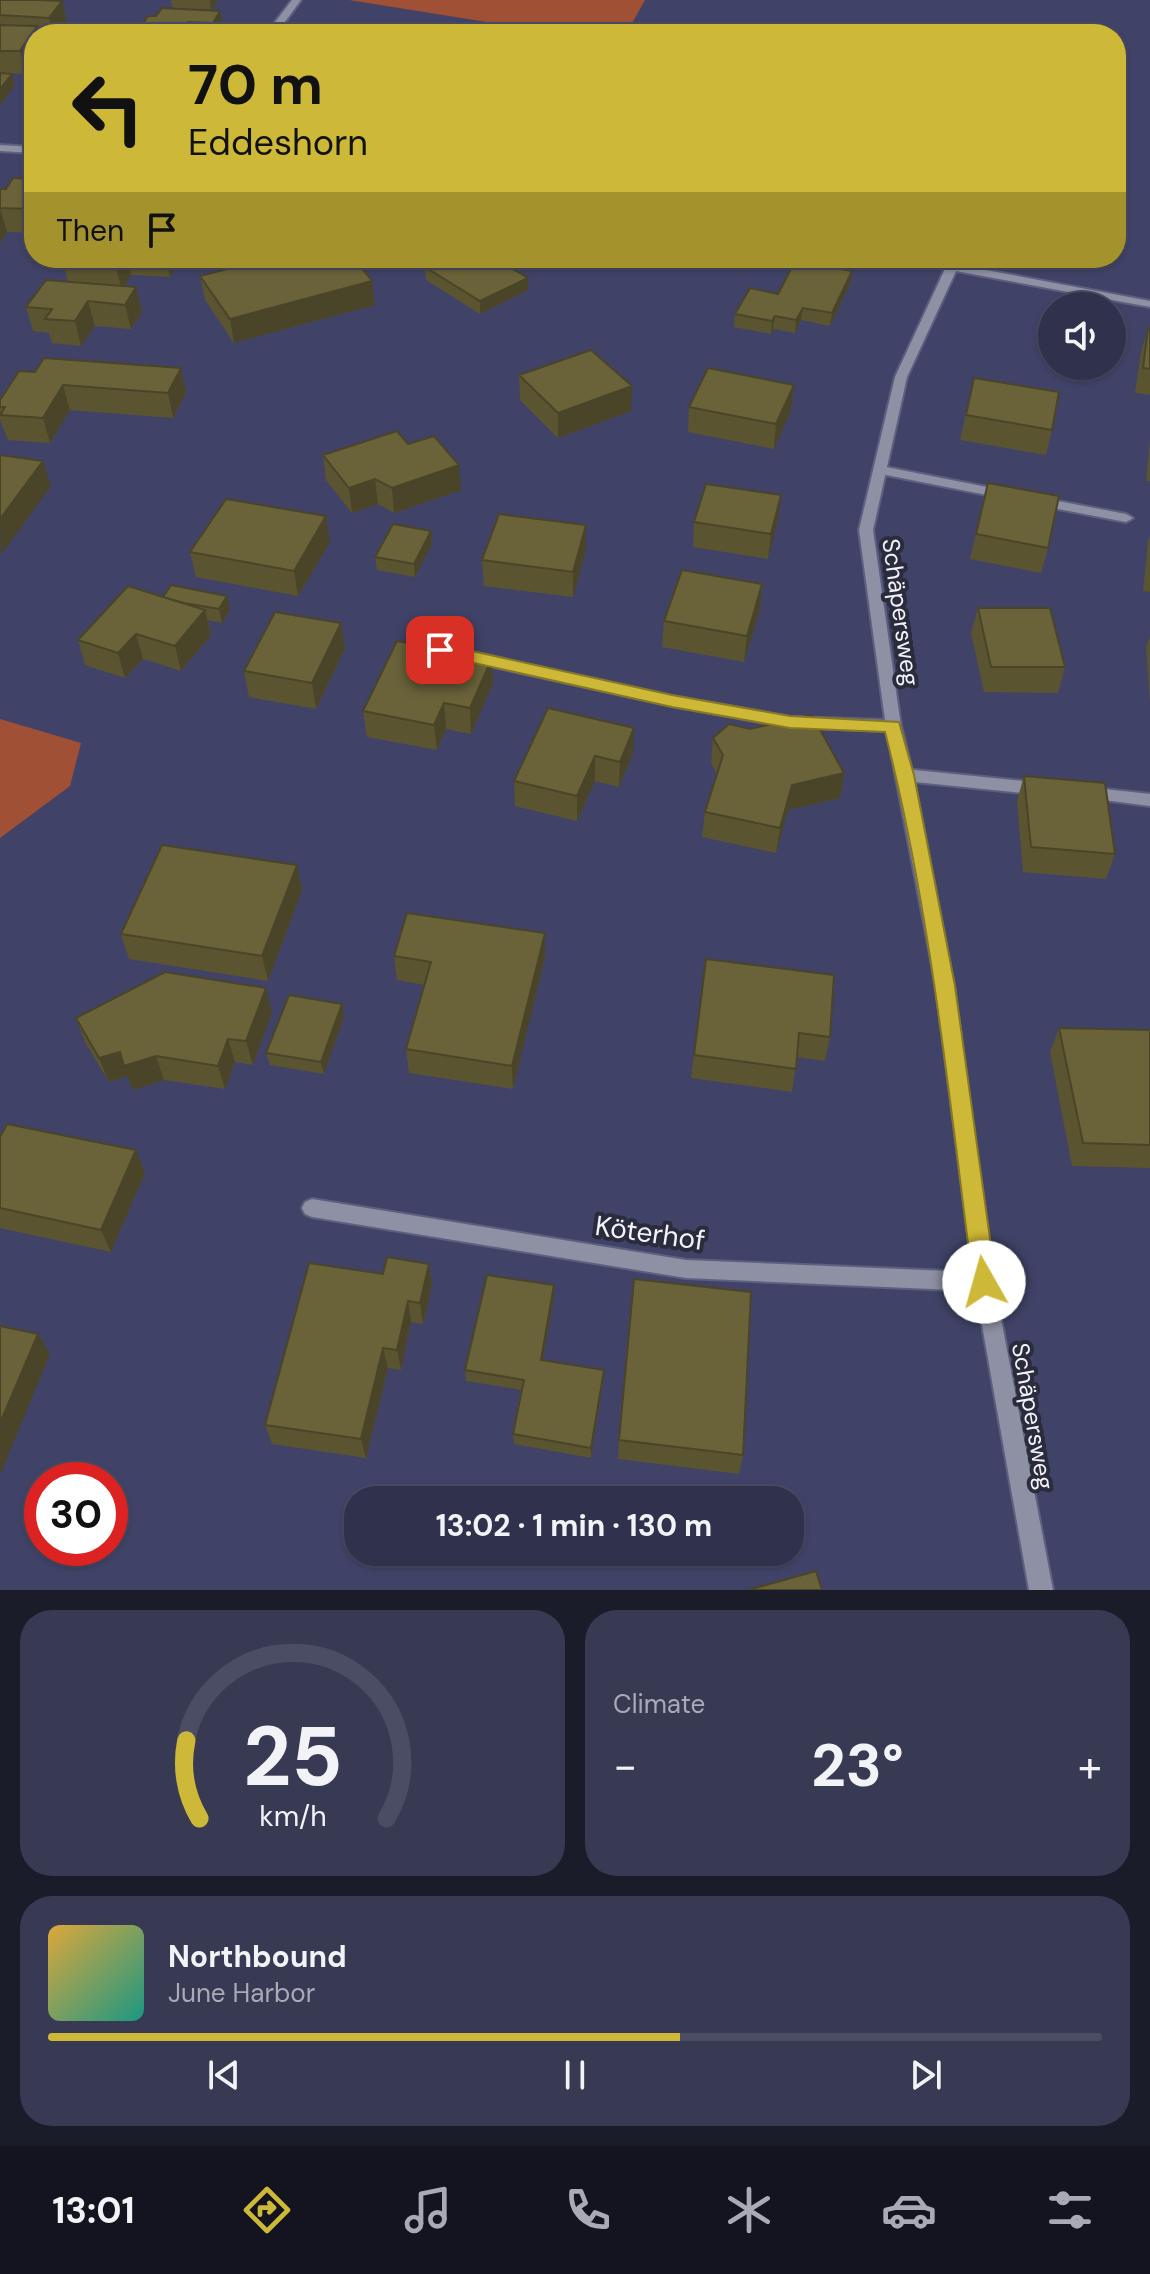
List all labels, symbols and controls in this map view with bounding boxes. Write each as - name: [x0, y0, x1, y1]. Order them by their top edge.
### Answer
- text: 70 m: [188, 48, 323, 121]
- icon: left: [56, 56, 160, 160]
- text: Eddeshorn: [188, 119, 368, 166]
- icon: arrive: [140, 208, 184, 252]
- text: Then: [56, 211, 124, 250]
- map controls: [1038, 292, 1126, 380]
- button: sound: [1038, 292, 1126, 380]
- street label: Schäpersweg: [875, 536, 927, 688]
- pin: [406, 616, 474, 684]
- icon: arrive: [418, 628, 462, 672]
- street label: Köterhof: [593, 1207, 707, 1259]
- position arrow: [942, 1240, 1026, 1324]
- street label: Schäpersweg: [1005, 1340, 1061, 1492]
- speed limit sign: 30: [24, 1462, 128, 1566]
- text: 13:02 · 1 min · 130 m: [436, 1506, 712, 1545]
- text: Climate: [613, 1687, 705, 1721]
- text: 25: [243, 1702, 342, 1811]
- text: 23°: [811, 1726, 904, 1805]
- text: −: [613, 1737, 637, 1795]
- text: +: [1078, 1737, 1102, 1795]
- text: km/h: [259, 1798, 326, 1835]
- text: Northbound: [168, 1937, 347, 1976]
- text: June Harbor: [168, 1976, 315, 2010]
- icon: previous: [202, 2053, 246, 2097]
- icon: pause: [553, 2053, 597, 2097]
- icon: next: [904, 2053, 948, 2097]
- icon: directions: [239, 2182, 295, 2238]
- icon: music: [400, 2182, 456, 2238]
- icon: phone: [560, 2182, 616, 2238]
- icon: climate: [721, 2182, 777, 2238]
- icon: car: [881, 2182, 937, 2238]
- icon: filters: [1042, 2182, 1098, 2238]
- text: 13:01: [52, 2187, 135, 2234]

